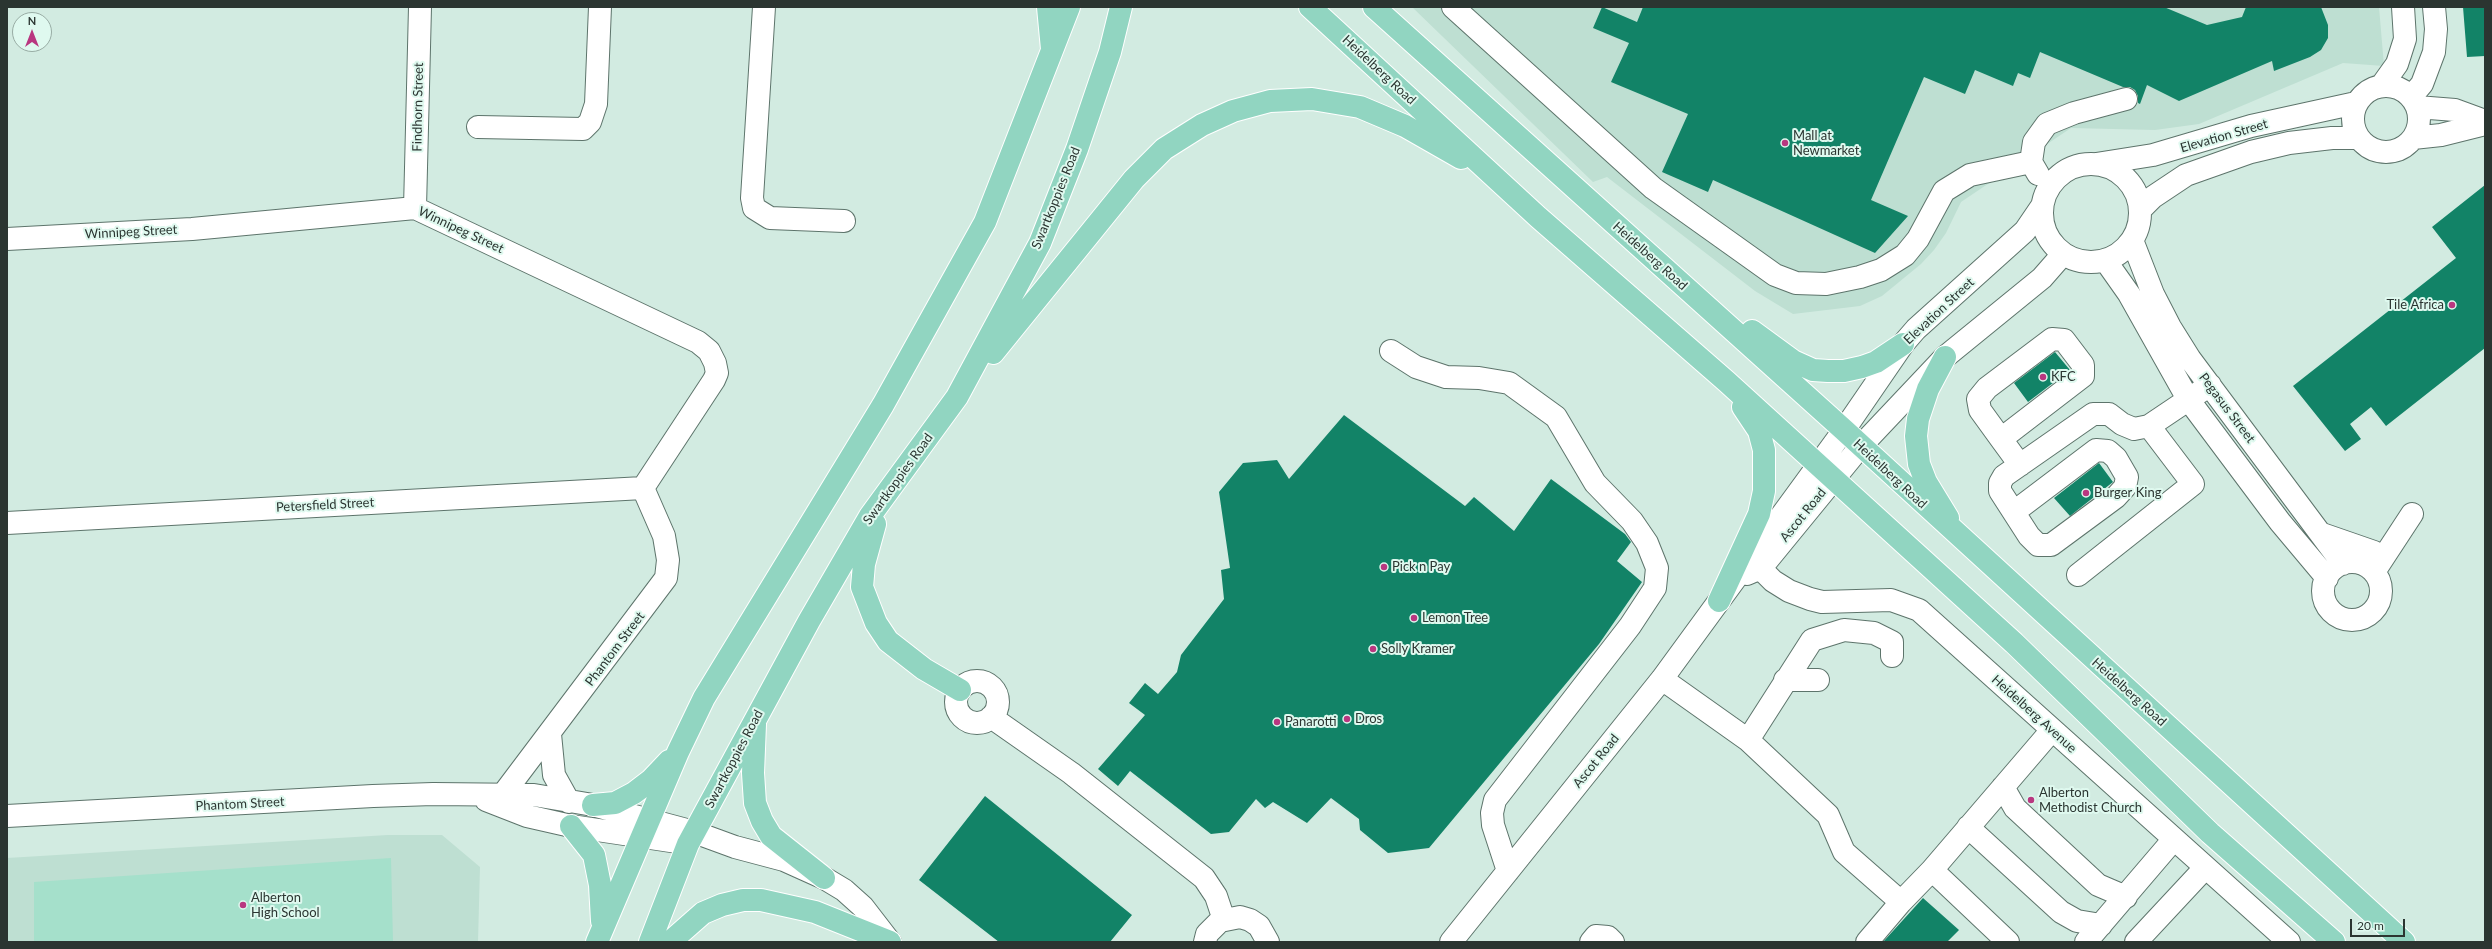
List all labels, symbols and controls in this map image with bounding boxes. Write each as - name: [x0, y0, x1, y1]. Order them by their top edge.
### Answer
- north arrow: [12, 12, 52, 52]
- text: N: [28, 14, 36, 27]
- street label: Heidelberg Road: [1339, 32, 1419, 108]
- street label: Findhorn Street: [409, 62, 427, 152]
- street label: Elevation Street: [2178, 116, 2270, 156]
- place label: Mall at Newmarket: [1793, 128, 1859, 159]
- marker: Mall at Newmarket: [1780, 138, 1790, 148]
- street label: Swartkoppies Road: [1028, 145, 1084, 251]
- street label: Winnipeg Street: [416, 203, 506, 257]
- street label: Heidelberg Road: [1610, 219, 1690, 293]
- street label: Winnipeg Street: [84, 222, 178, 242]
- street label: Elevation Street: [1901, 274, 1977, 348]
- place label: Tile Africa: [2386, 297, 2444, 313]
- marker: Tile Africa: [2447, 300, 2457, 310]
- place label: KFC: [2051, 369, 2076, 385]
- street label: Pegasus Street: [2196, 370, 2258, 446]
- marker: KFC: [2038, 372, 2048, 382]
- street label: Swartkoppies Road: [860, 430, 936, 528]
- street label: Heidelberg Road: [1850, 436, 1930, 512]
- street label: Ascot Road: [1777, 485, 1829, 545]
- place label: Burger King: [2094, 485, 2161, 501]
- marker: Burger King: [2081, 488, 2091, 498]
- street label: Petersfield Street: [276, 495, 374, 515]
- place label: Pick n Pay: [1392, 559, 1450, 575]
- marker: Pick n Pay: [1379, 562, 1389, 572]
- street label: Phantom Street: [582, 609, 648, 689]
- place label: Lemon Tree: [1422, 610, 1488, 626]
- marker: Lemon Tree: [1409, 613, 1419, 623]
- place label: Solly Kramer: [1381, 641, 1454, 657]
- marker: Solly Kramer: [1368, 644, 1378, 654]
- street label: Heidelberg Road: [2089, 655, 2169, 729]
- street label: Heidelberg Avenue: [1988, 672, 2080, 756]
- street label: Swartkoppies Road: [702, 707, 766, 811]
- place label: Dros: [1355, 711, 1382, 727]
- place label: Panarotti: [1285, 714, 1337, 730]
- marker: Dros: [1342, 714, 1352, 724]
- marker: Panarotti: [1272, 717, 1282, 727]
- street label: Ascot Road: [1570, 731, 1622, 791]
- place label: Alberton Methodist Church: [2039, 785, 2142, 816]
- street label: Phantom Street: [195, 794, 285, 814]
- marker: Alberton Methodist Church: [2026, 795, 2036, 805]
- place label: Alberton High School: [251, 890, 320, 921]
- marker: Alberton High School: [238, 900, 248, 910]
- scale bar: [2352, 911, 2407, 937]
- text: 20 m: [2357, 918, 2384, 933]

